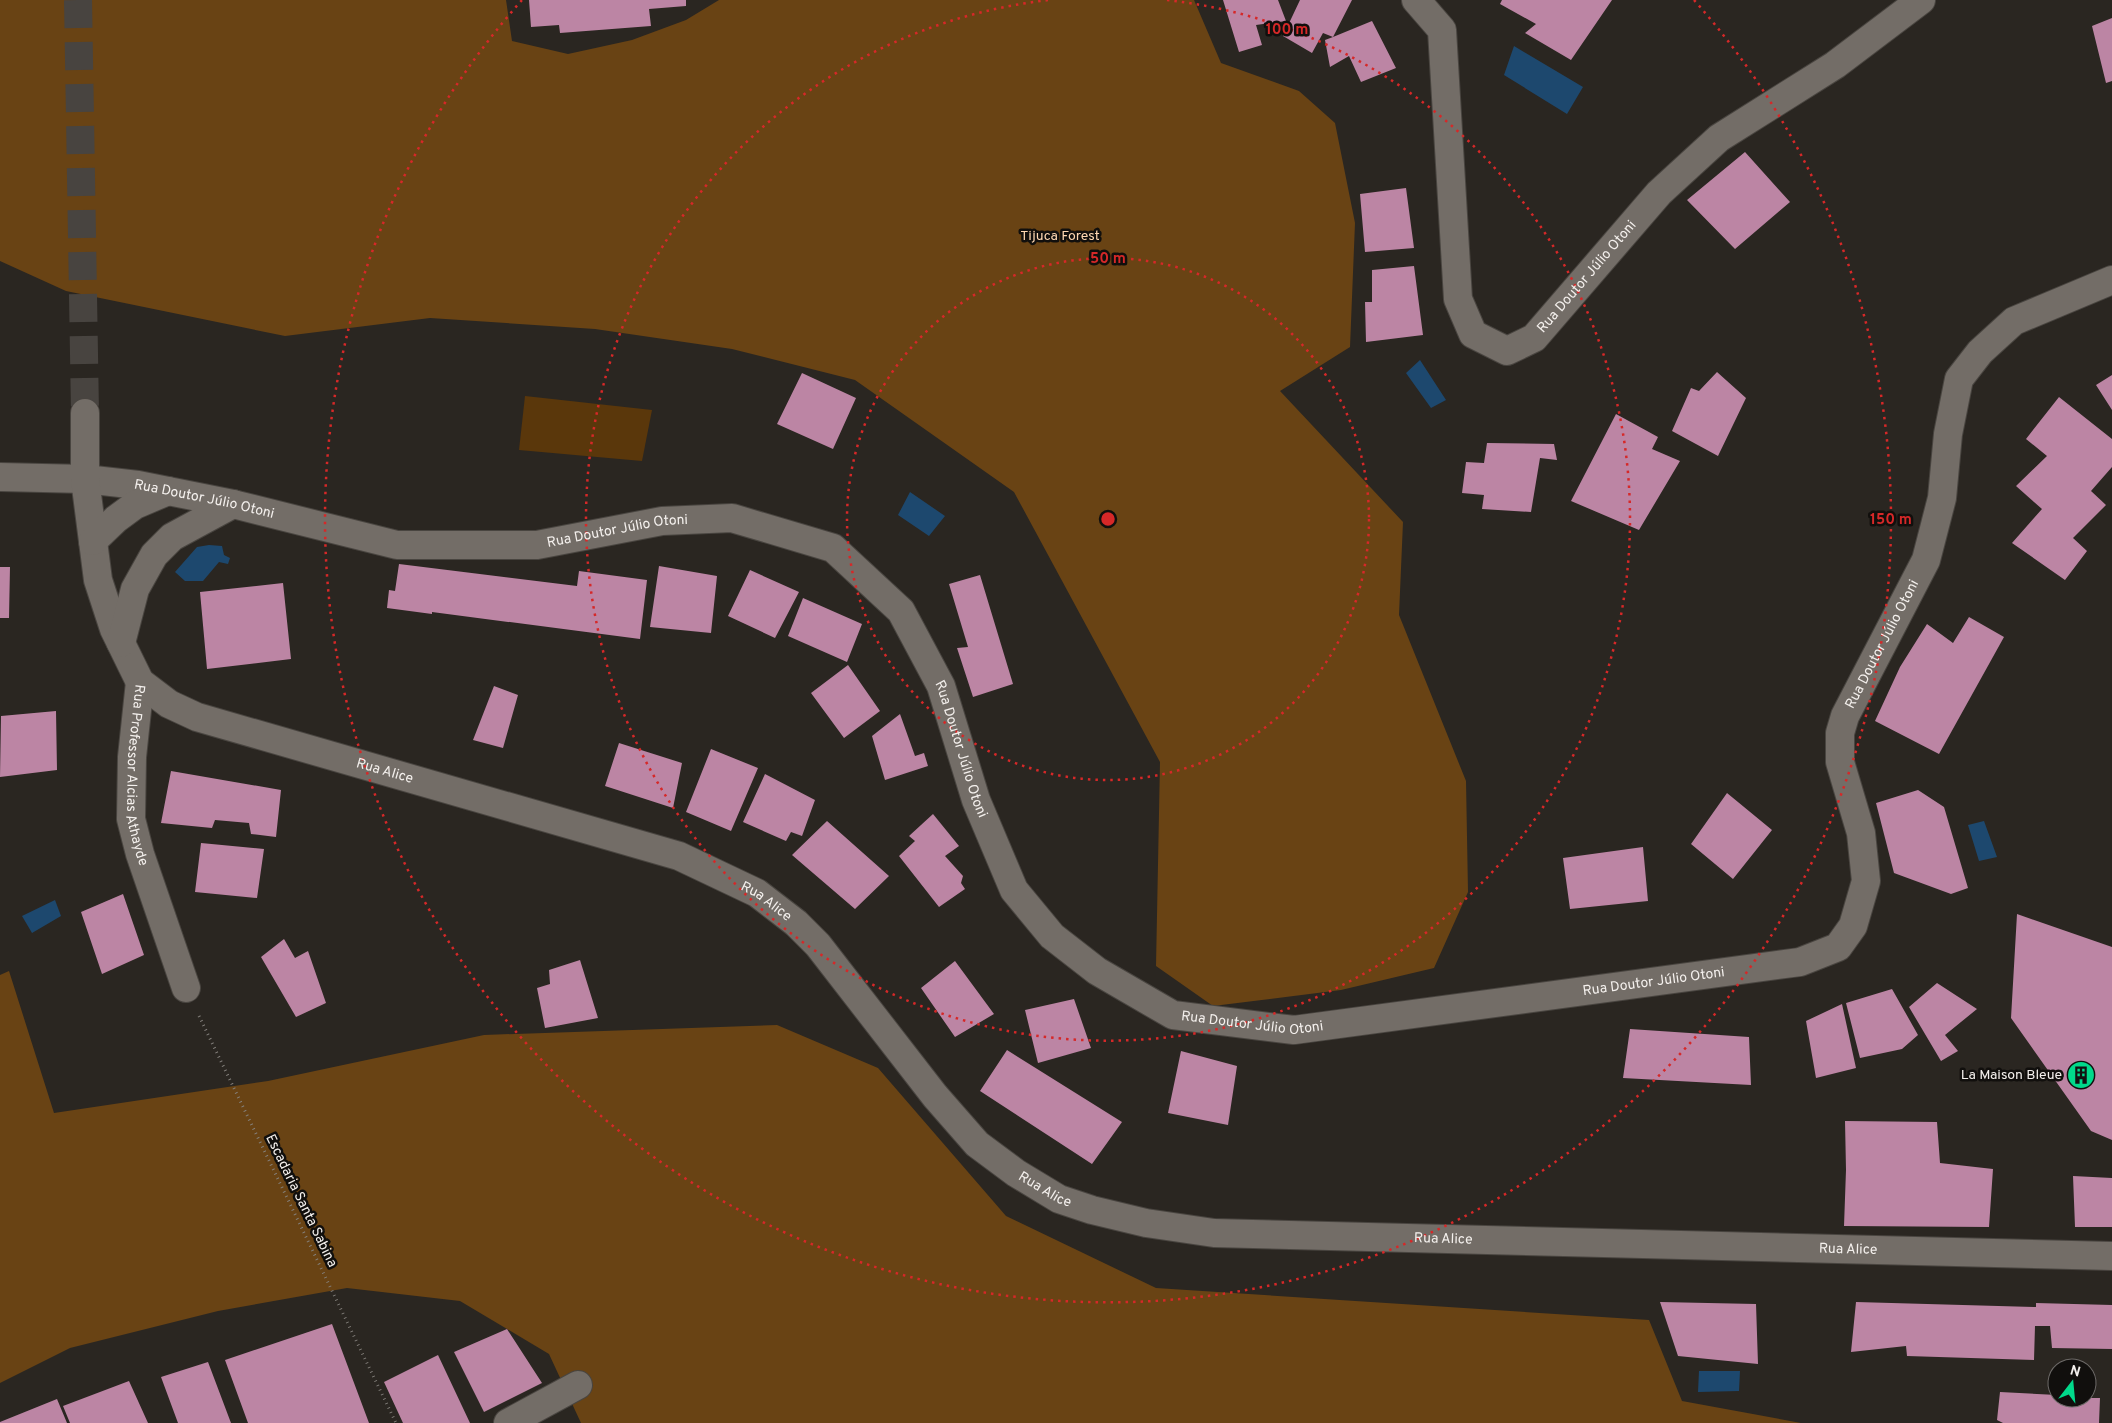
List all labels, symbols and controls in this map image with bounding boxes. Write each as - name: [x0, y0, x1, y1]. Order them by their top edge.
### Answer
- text: 100 m: [1266, 21, 1308, 40]
- street label: Rua Doutor Júlio Otoni: [1534, 217, 1640, 337]
- park label: Tijuca Forest: [1020, 228, 1100, 245]
- text: 50 m: [1090, 250, 1126, 269]
- street label: Rua Doutor Júlio Otoni: [133, 476, 276, 522]
- centre of rings: [1099, 510, 1117, 528]
- street label: Rua Doutor Júlio Otoni: [545, 511, 688, 551]
- text: 150 m: [1870, 511, 1912, 530]
- street label: Rua Doutor Júlio Otoni: [1842, 577, 1923, 712]
- street label: Rua Doutor Júlio Otoni: [931, 677, 991, 820]
- street label: Rua Professor Alcias Athayde: [122, 684, 152, 868]
- street label: Rua Alice: [354, 755, 415, 787]
- street label: Rua Alice: [738, 878, 795, 925]
- street label: Rua Doutor Júlio Otoni: [1582, 964, 1726, 1000]
- street label: Rua Doutor Júlio Otoni: [1180, 1008, 1324, 1039]
- building icon: La Maison Bleue: [2066, 1060, 2096, 1090]
- place label: La Maison Bleue: [1961, 1067, 2062, 1084]
- street label: Escadaria Santa Sabina: [261, 1132, 341, 1270]
- street label: Rua Alice: [1015, 1168, 1074, 1211]
- street label: Rua Alice: [1414, 1230, 1473, 1248]
- street label: Rua Alice: [1819, 1240, 1878, 1258]
- north arrow: [2047, 1358, 2097, 1408]
- text: N: [2068, 1362, 2082, 1382]

